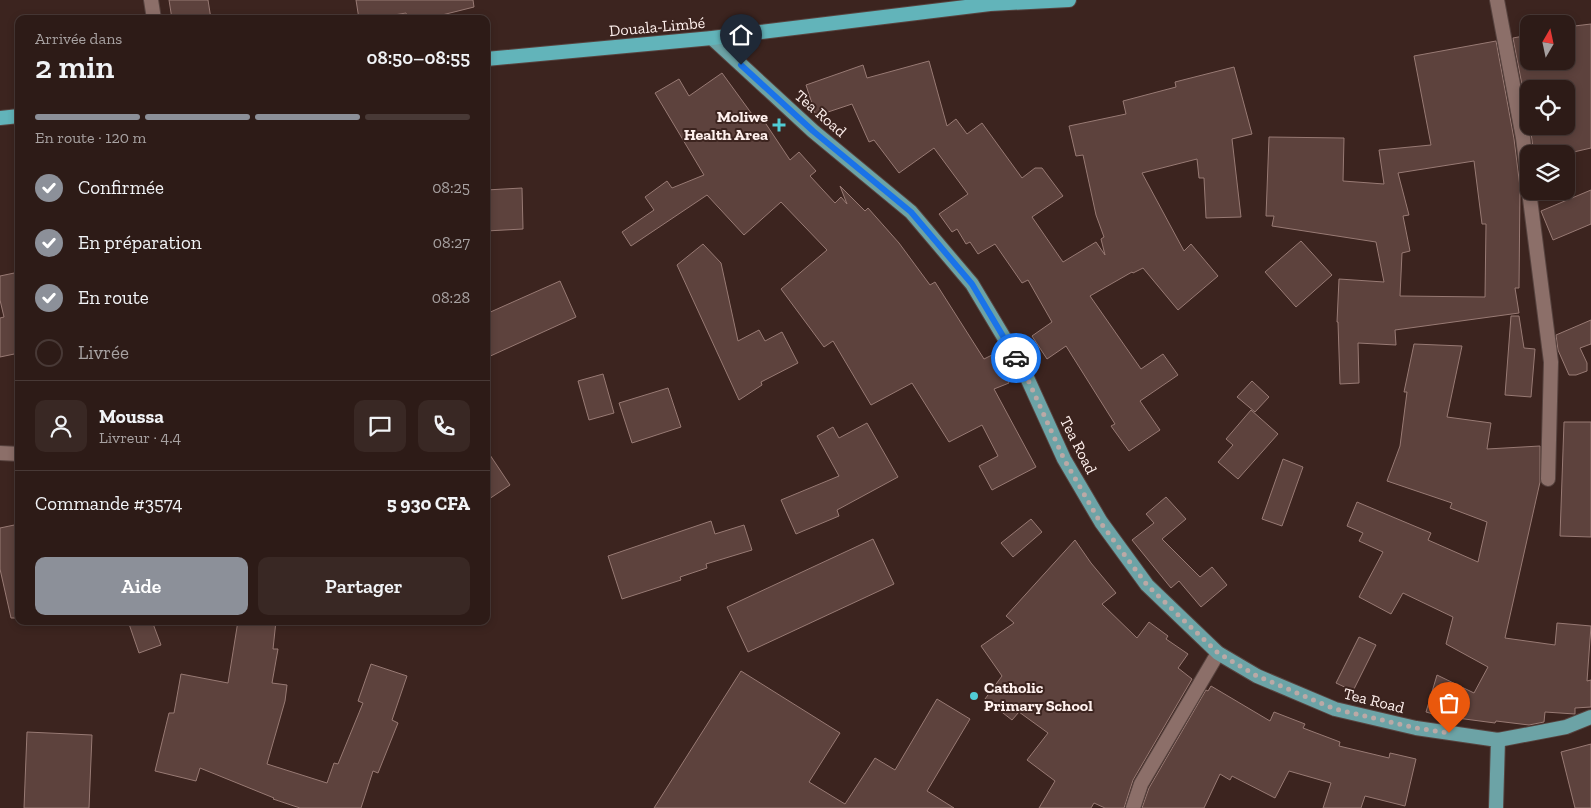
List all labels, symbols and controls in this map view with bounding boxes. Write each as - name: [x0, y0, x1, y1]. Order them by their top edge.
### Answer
- street label: Douala-Limbé: [608, 13, 706, 40]
- pin: [720, 14, 762, 65]
- north arrow: [1520, 15, 1575, 70]
- map controls: [1520, 15, 1575, 200]
- icon: home: [727, 21, 755, 49]
- text: Arrivée dans: [35, 29, 122, 48]
- text: 08:50–08:55: [367, 46, 470, 69]
- text: 2 min: [35, 48, 114, 86]
- button: locate: [1520, 80, 1575, 135]
- street label: Tea Road: [791, 86, 851, 141]
- place label: Moliwe Health Area: [684, 107, 768, 144]
- marker: Moliwe Health Area: [772, 118, 786, 132]
- text: En route · 120 m: [35, 128, 146, 147]
- button: layers: [1520, 145, 1575, 200]
- icon: check: [35, 174, 63, 202]
- text: Confirmée: [78, 176, 164, 199]
- text: 08:25: [432, 178, 470, 197]
- icon: check: [35, 229, 63, 257]
- text: En préparation: [78, 231, 202, 254]
- text: 08:27: [433, 233, 470, 252]
- icon: check: [35, 284, 63, 312]
- text: En route: [78, 286, 149, 309]
- text: 08:28: [432, 288, 470, 307]
- courier: [991, 333, 1041, 383]
- text: Livrée: [78, 341, 129, 364]
- icon: car: [1002, 344, 1030, 372]
- button: person: [35, 400, 87, 452]
- button: chat: [354, 400, 406, 452]
- button: phone: [418, 400, 470, 452]
- text: Moussa: [99, 405, 164, 428]
- street label: Tea Road: [1056, 413, 1101, 477]
- text: Livreur · 4.4: [99, 428, 181, 447]
- text: Commande #3574: [35, 492, 183, 515]
- text: 5 930 CFA: [387, 492, 470, 515]
- button: Aide: [35, 557, 248, 615]
- button: Partager: [258, 557, 470, 615]
- place label: Catholic Primary School: [984, 678, 1093, 715]
- pin: [1428, 682, 1470, 733]
- street label: Tea Road: [1341, 684, 1407, 717]
- icon: bag: [1435, 689, 1463, 717]
- marker: Catholic Primary School: [968, 690, 980, 702]

